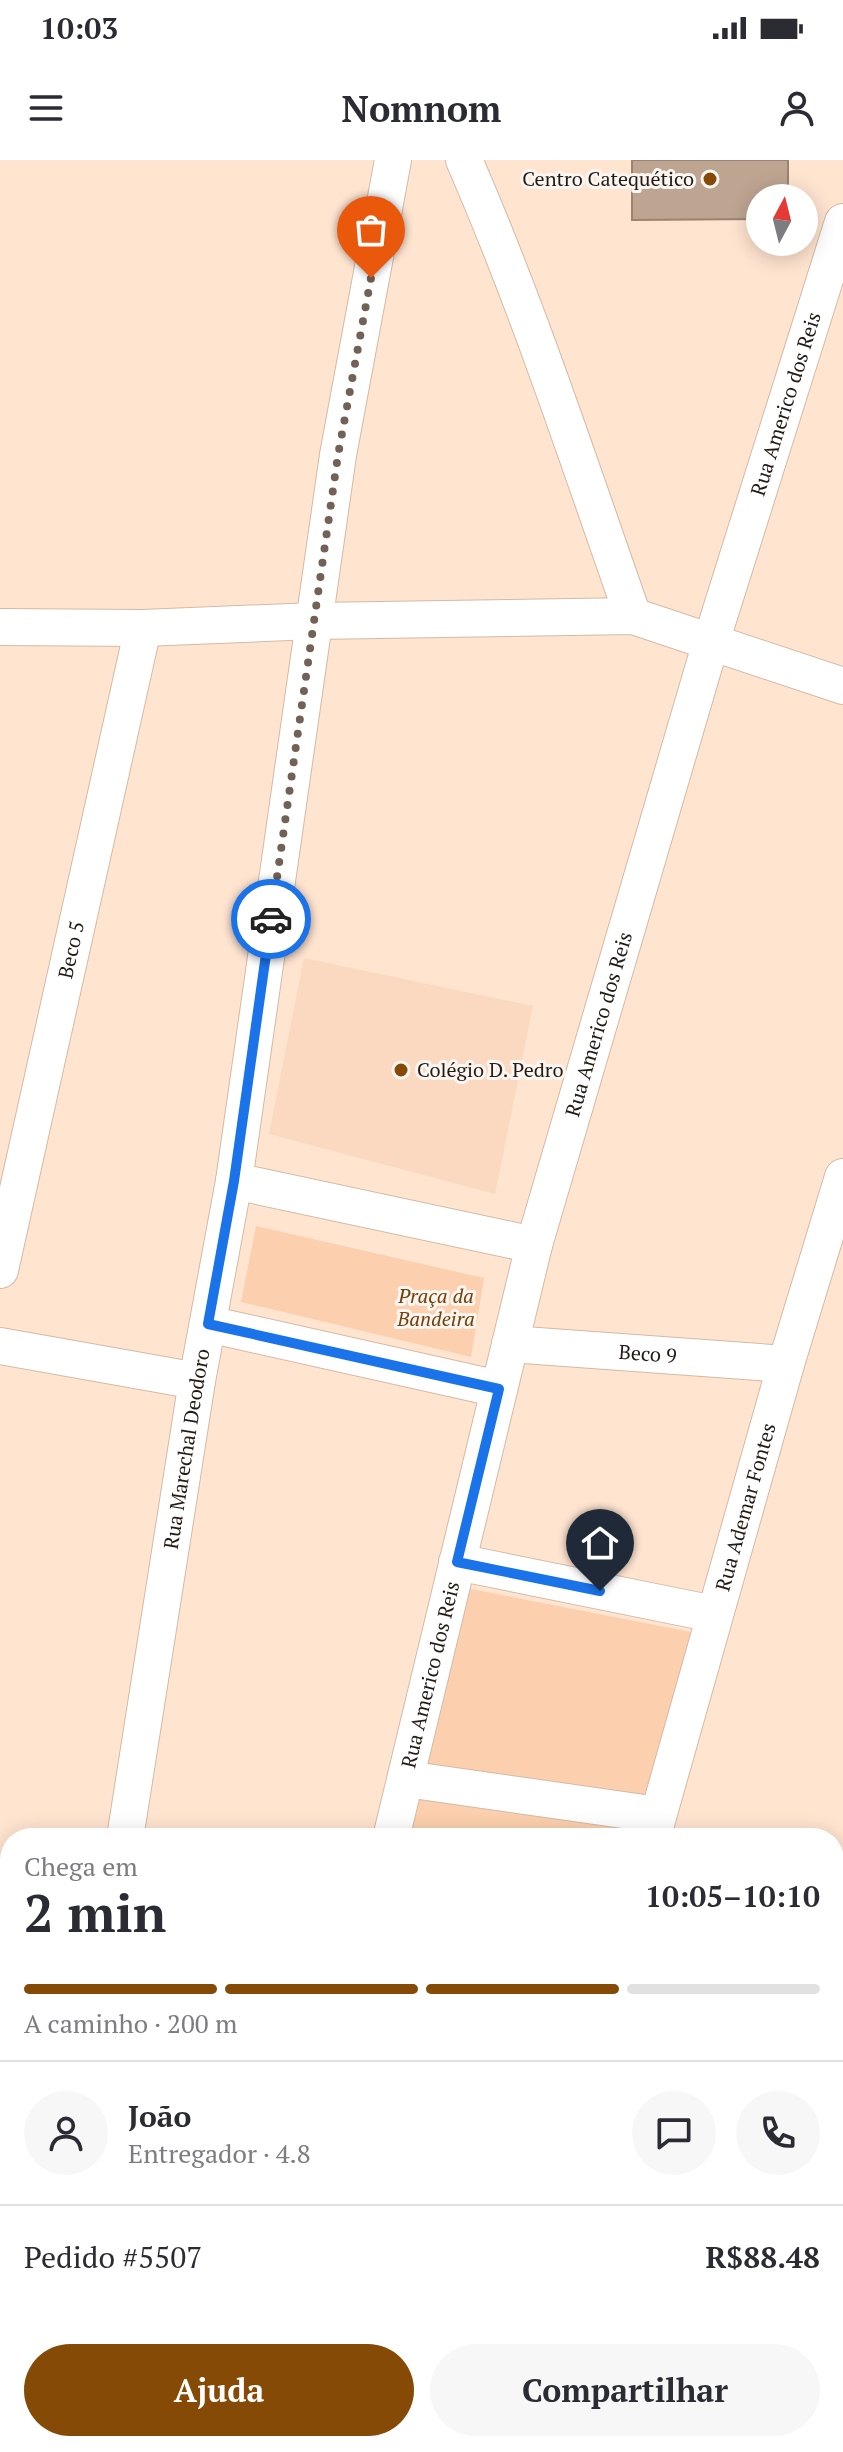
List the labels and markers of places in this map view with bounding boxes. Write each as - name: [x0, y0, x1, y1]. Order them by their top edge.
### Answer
- place label: Centro Catequético: [522, 165, 694, 192]
- marker: Centro Catequético: [701, 170, 719, 188]
- pin: [337, 196, 405, 278]
- place label: Colégio D. Pedro: [417, 1056, 564, 1083]
- marker: Colégio D. Pedro: [392, 1061, 410, 1079]
- pin: [566, 1509, 634, 1591]

